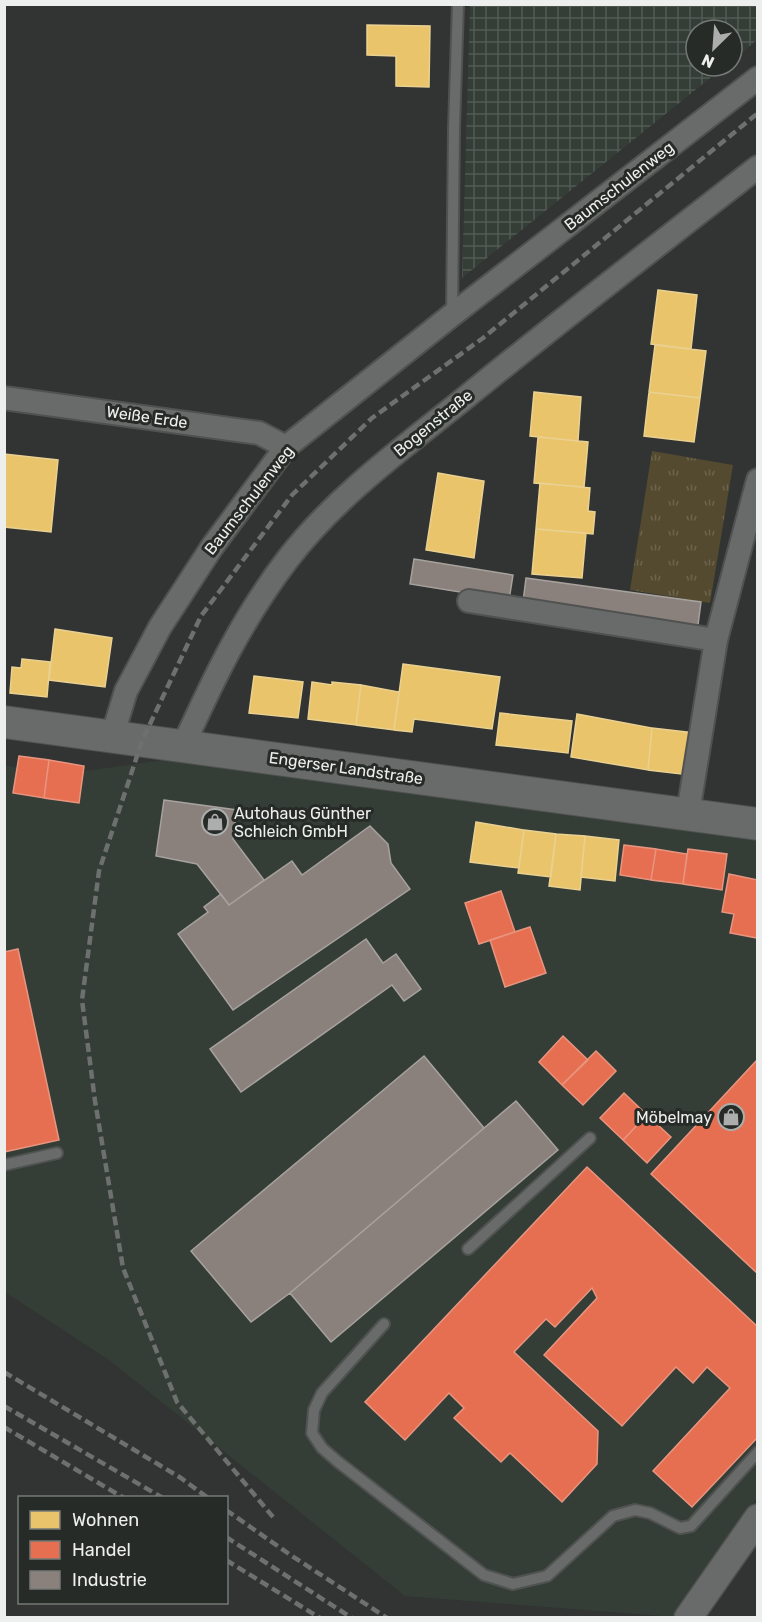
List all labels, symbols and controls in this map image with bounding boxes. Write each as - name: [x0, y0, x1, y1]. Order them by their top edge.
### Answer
- north arrow: [684, 18, 744, 78]
- text: N: [699, 50, 717, 72]
- street label: Baumschulenweg: [561, 137, 677, 235]
- street label: Bogenstraße: [390, 385, 476, 460]
- street label: Weiße Erde: [105, 402, 189, 432]
- street label: Baumschulenweg: [200, 442, 298, 558]
- street label: Engerser Landstraße: [268, 748, 424, 788]
- place label: Autohaus Günther Schleich GmbH: [234, 804, 371, 841]
- shop icon: Autohaus Günther Schleich GmbH: [200, 807, 230, 837]
- shop icon: Möbelmay: [716, 1102, 746, 1132]
- place label: Möbelmay: [636, 1108, 712, 1127]
- legend: [18, 1496, 228, 1604]
- text: Wohnen: [72, 1509, 139, 1531]
- text: Handel: [72, 1539, 131, 1561]
- text: Industrie: [72, 1569, 147, 1591]

